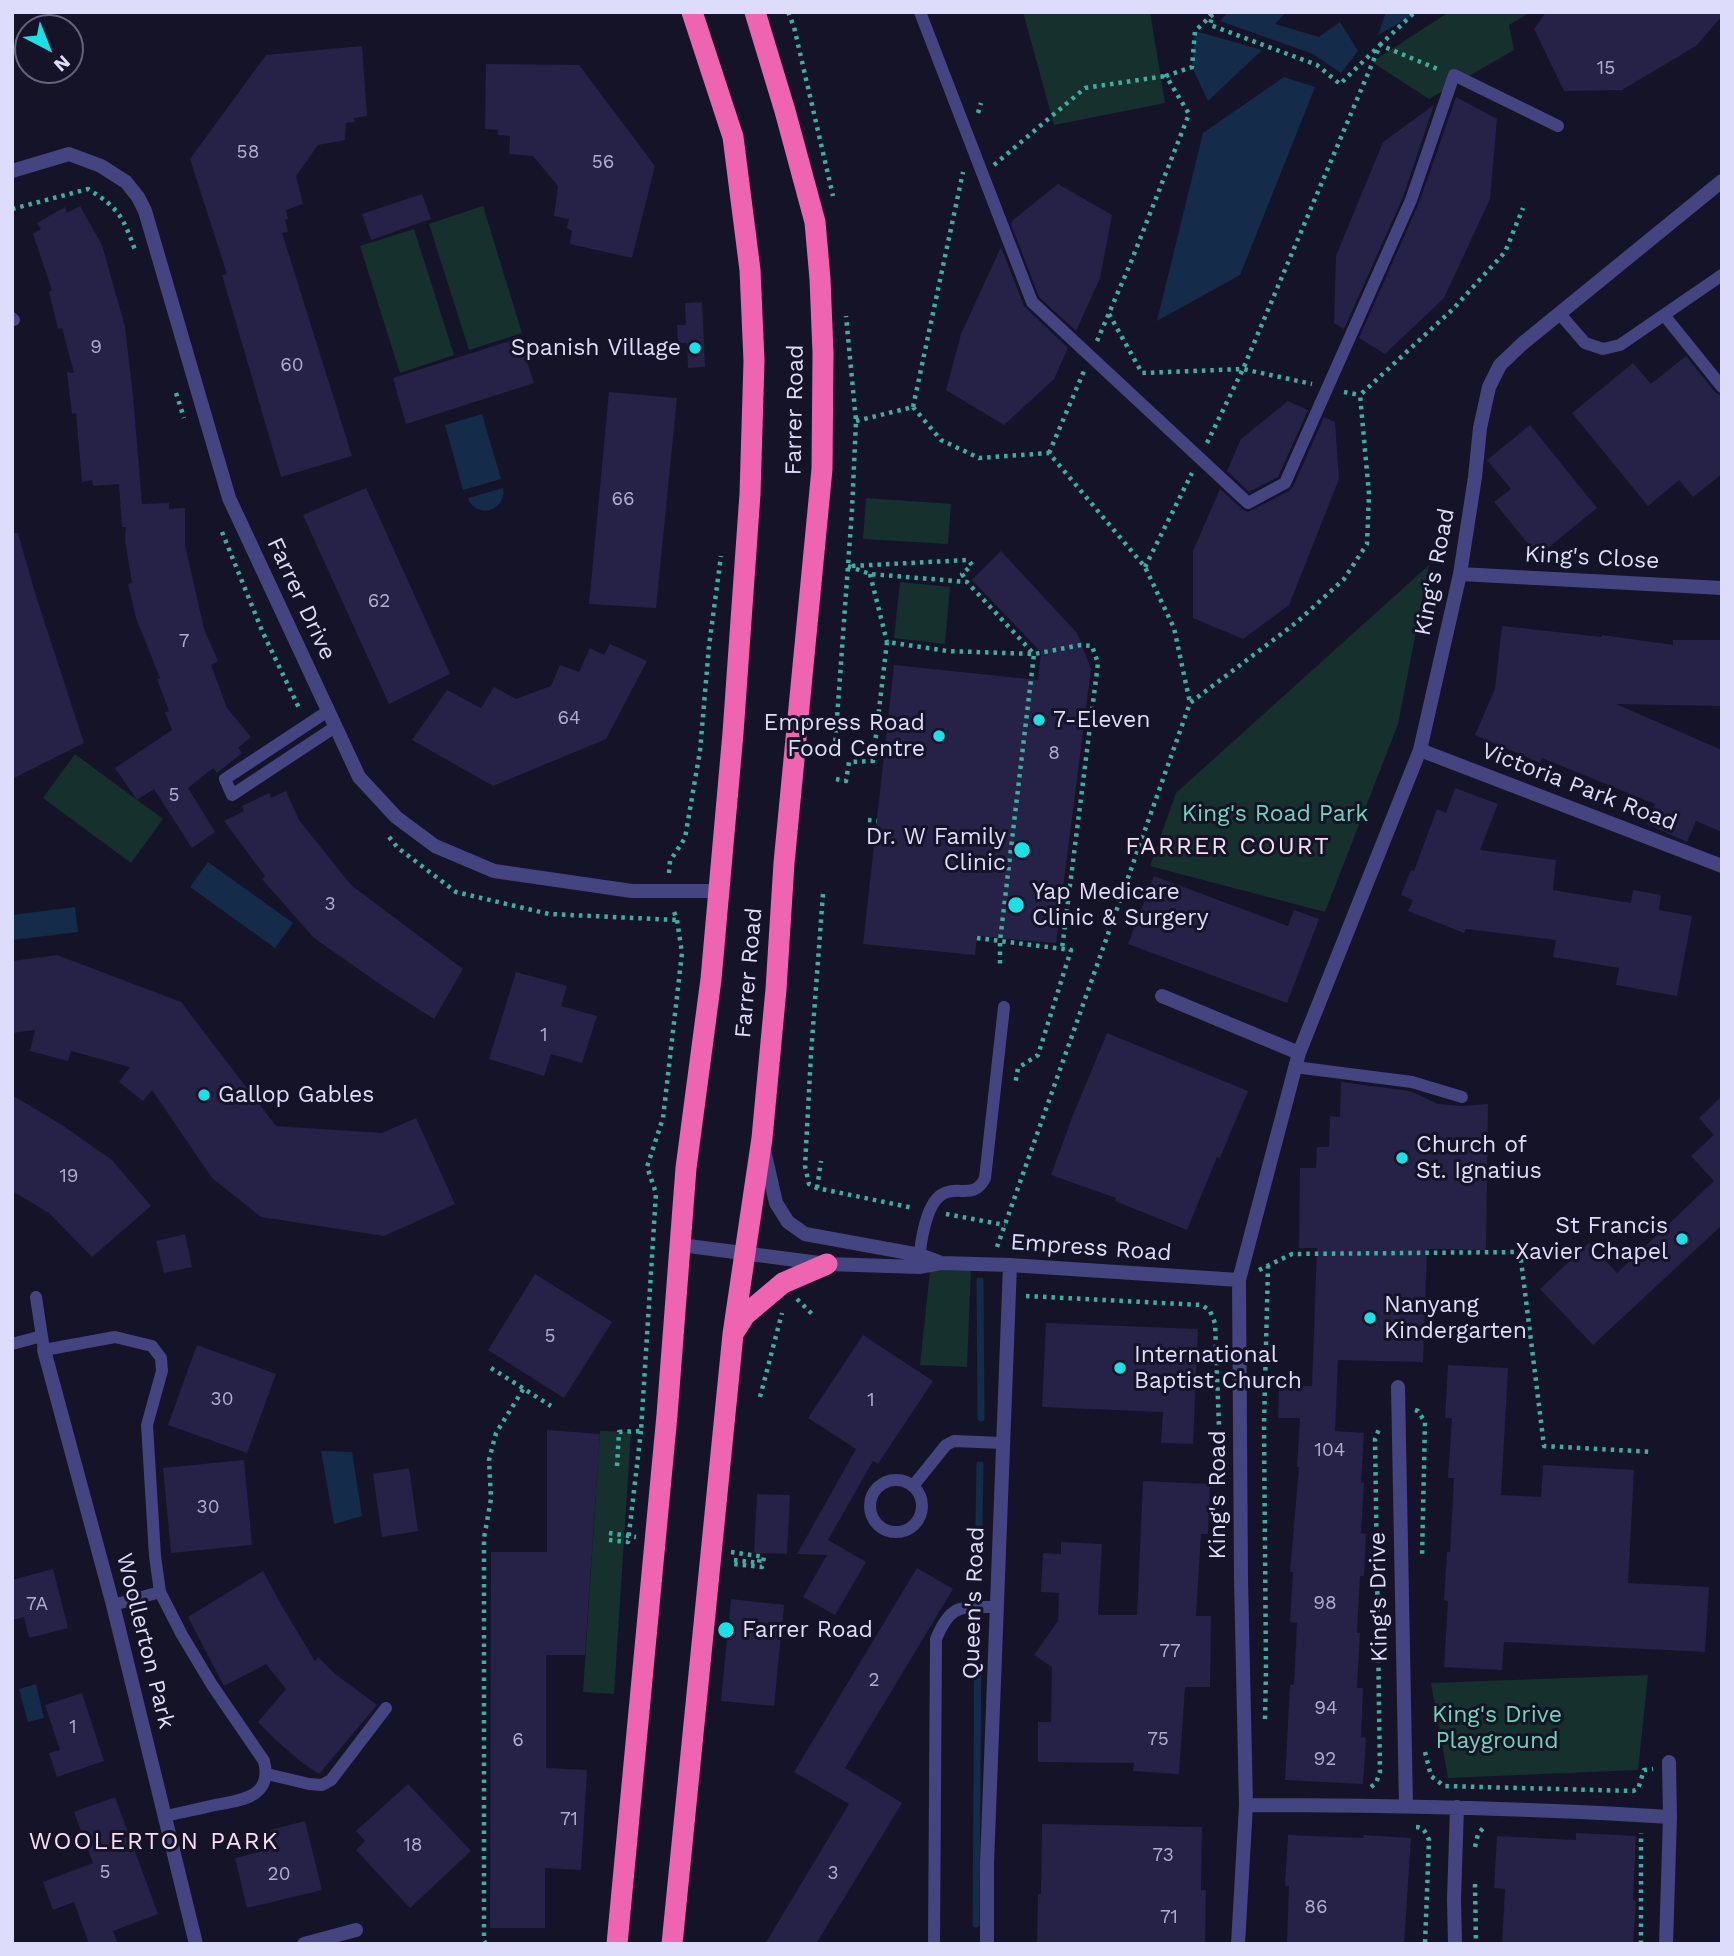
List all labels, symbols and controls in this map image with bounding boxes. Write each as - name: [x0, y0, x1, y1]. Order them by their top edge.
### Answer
- north arrow: [14, 14, 84, 84]
- text: N: [49, 50, 75, 77]
- house number: 15: [1597, 57, 1615, 79]
- house number: 58: [237, 141, 259, 163]
- house number: 56: [592, 151, 614, 173]
- place label: Spanish Village: [511, 334, 681, 362]
- house number: 9: [90, 336, 102, 358]
- marker: Spanish Village: [687, 340, 703, 356]
- street label: Farrer Road: [780, 344, 810, 476]
- house number: 60: [280, 354, 304, 376]
- house number: 66: [611, 488, 635, 510]
- street label: King's Road: [1409, 506, 1461, 638]
- street label: Farrer Drive: [261, 533, 341, 665]
- street label: King's Close: [1524, 541, 1660, 575]
- house number: 62: [368, 590, 390, 612]
- house number: 7: [179, 630, 189, 652]
- place label: 7-Eleven: [1053, 706, 1151, 734]
- house number: 64: [557, 707, 581, 729]
- place label: Empress Road Food Centre: [763, 709, 925, 763]
- marker: 7-Eleven: [1031, 712, 1047, 728]
- marker: Empress Road Food Centre: [931, 728, 947, 744]
- street label: Victoria Park Road: [1477, 737, 1681, 837]
- house number: 8: [1048, 742, 1060, 764]
- house number: 5: [168, 784, 180, 806]
- park label: King's Road Park: [1182, 800, 1368, 828]
- place label: Dr. W Family Clinic: [866, 823, 1006, 877]
- district label: FARRER COURT: [1127, 833, 1329, 861]
- marker: Dr. W Family Clinic: [1012, 840, 1032, 860]
- place label: Yap Medicare Clinic & Surgery: [1032, 878, 1209, 932]
- house number: 3: [324, 893, 336, 915]
- marker: Yap Medicare Clinic & Surgery: [1006, 895, 1026, 915]
- street label: Farrer Road: [730, 907, 768, 1039]
- house number: 1: [540, 1024, 548, 1046]
- place label: Gallop Gables: [218, 1081, 374, 1109]
- marker: Gallop Gables: [196, 1087, 212, 1103]
- place label: Church of St. Ignatius: [1416, 1131, 1542, 1185]
- marker: Church of St. Ignatius: [1394, 1150, 1410, 1166]
- house number: 19: [59, 1165, 79, 1187]
- place label: St Francis Xavier Chapel: [1515, 1212, 1668, 1266]
- street label: Empress Road: [1009, 1229, 1173, 1267]
- marker: St Francis Xavier Chapel: [1674, 1231, 1690, 1247]
- place label: Nanyang Kindergarten: [1384, 1291, 1527, 1345]
- marker: Nanyang Kindergarten: [1362, 1310, 1378, 1326]
- house number: 5: [544, 1325, 556, 1347]
- place label: International Baptist Church: [1134, 1341, 1302, 1395]
- marker: International Baptist Church: [1112, 1360, 1128, 1376]
- house number: 30: [211, 1388, 233, 1410]
- house number: 1: [867, 1389, 875, 1411]
- street label: King's Road: [1204, 1430, 1232, 1560]
- house number: 104: [1315, 1439, 1345, 1461]
- house number: 30: [197, 1496, 219, 1518]
- street label: Queen's Road: [958, 1526, 990, 1680]
- street label: King's Drive: [1364, 1532, 1394, 1662]
- street label: Woollerton Park: [110, 1550, 180, 1732]
- house number: 98: [1313, 1592, 1337, 1614]
- house number: 7A: [26, 1593, 48, 1615]
- place label: Farrer Road: [742, 1616, 873, 1644]
- marker: Farrer Road: [716, 1620, 736, 1640]
- house number: 77: [1159, 1640, 1181, 1662]
- house number: 2: [868, 1669, 880, 1691]
- house number: 94: [1314, 1697, 1338, 1719]
- park label: King's Drive Playground: [1432, 1701, 1562, 1755]
- house number: 1: [69, 1716, 77, 1738]
- house number: 75: [1147, 1728, 1169, 1750]
- house number: 6: [512, 1729, 524, 1751]
- house number: 92: [1314, 1748, 1336, 1770]
- house number: 71: [560, 1808, 578, 1830]
- district label: WOOLERTON PARK: [30, 1828, 278, 1856]
- house number: 18: [403, 1834, 423, 1856]
- house number: 73: [1152, 1844, 1174, 1866]
- house number: 5: [99, 1861, 111, 1883]
- house number: 3: [827, 1862, 839, 1884]
- house number: 20: [268, 1863, 290, 1885]
- house number: 86: [1304, 1896, 1328, 1918]
- house number: 71: [1160, 1906, 1178, 1928]

